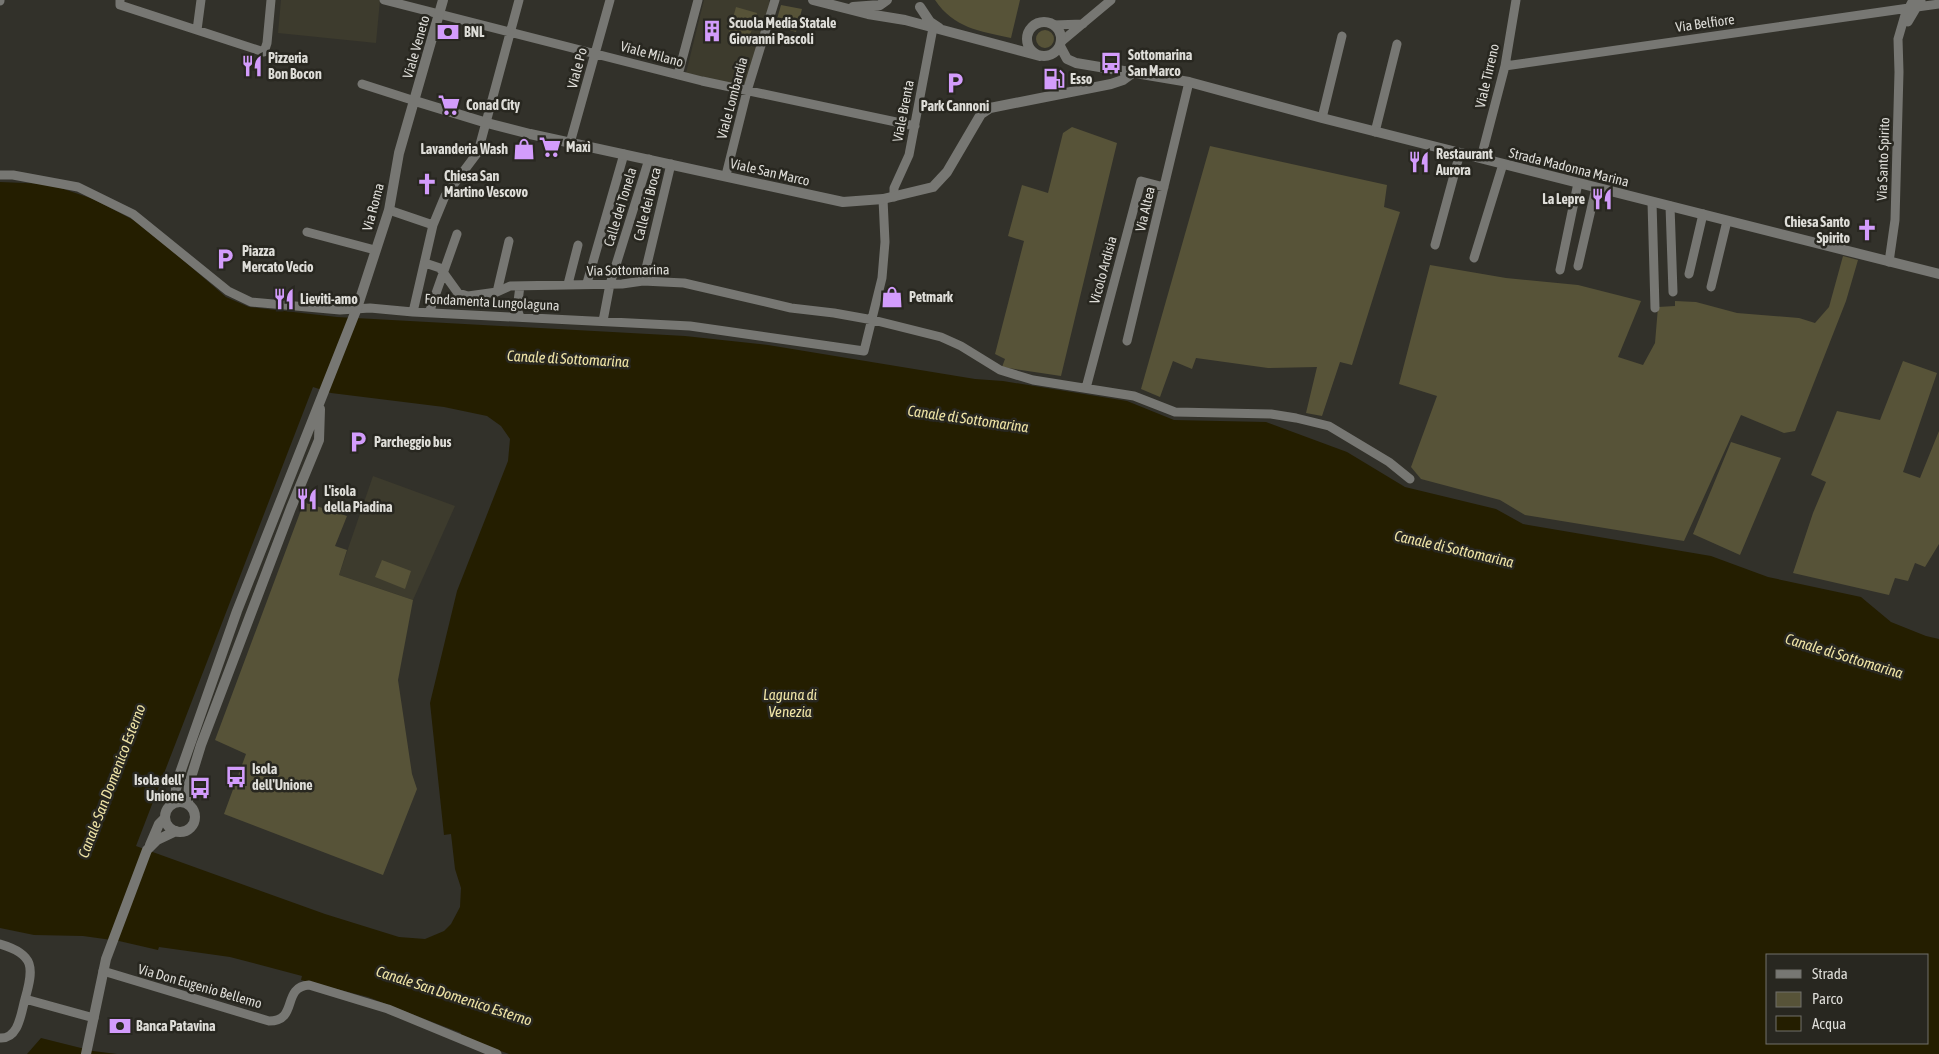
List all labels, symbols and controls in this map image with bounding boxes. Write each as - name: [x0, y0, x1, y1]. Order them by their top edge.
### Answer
- street label: Via Belfiore: [1674, 11, 1736, 35]
- street label: Viale Veneto: [399, 14, 433, 80]
- place label: Scuola Media Statale Giovanni Pascoli: [729, 15, 836, 47]
- building icon: Scuola Media Statale Giovanni Pascoli: [699, 18, 725, 44]
- bank icon: BNL: [435, 19, 461, 45]
- place label: BNL: [464, 24, 485, 40]
- street label: Viale Milano: [619, 38, 685, 70]
- street label: Viale Tirreno: [1472, 42, 1502, 110]
- street label: Viale Po: [564, 46, 590, 90]
- place label: Sottomarina San Marco: [1128, 47, 1193, 79]
- place label: Pizzeria Bon Bocon: [268, 50, 322, 82]
- bus stop icon: Sottomarina San Marco: [1098, 50, 1124, 76]
- restaurant icon: Pizzeria Bon Bocon: [239, 53, 265, 79]
- street label: Viale Lombardia: [713, 55, 751, 141]
- fuel station icon: Esso: [1041, 66, 1067, 92]
- parking icon: Park Cannoni: [942, 70, 968, 96]
- place label: Esso: [1070, 71, 1093, 87]
- street label: Viale Brenta: [889, 79, 917, 143]
- supermarket icon: Conad City: [436, 92, 462, 118]
- place label: Conad City: [466, 97, 520, 113]
- place label: Park Cannoni: [921, 98, 989, 114]
- street label: Via Santo Spirito: [1874, 117, 1892, 201]
- supermarket icon: Maxì: [537, 134, 563, 160]
- shop icon: Lavanderia Wash: [511, 136, 537, 162]
- place label: Maxì: [566, 139, 591, 155]
- place label: Lavanderia Wash: [420, 141, 508, 157]
- street label: Strada Madonna Marina: [1507, 144, 1631, 190]
- place label: Restaurant Aurora: [1435, 146, 1493, 178]
- restaurant icon: Restaurant Aurora: [1406, 149, 1432, 175]
- street label: Viale San Marco: [729, 155, 811, 189]
- street label: Calle dei Broca: [630, 165, 664, 243]
- street label: Calle dei Tonela: [600, 166, 640, 248]
- place label: Chiesa San Martino Vescovo: [444, 168, 528, 200]
- church icon: Chiesa San Martino Vescovo: [414, 171, 440, 197]
- street label: Via Roma: [359, 181, 387, 233]
- street label: Via Altea: [1132, 185, 1158, 233]
- restaurant icon: La Lepre: [1589, 186, 1615, 212]
- place label: La Lepre: [1542, 191, 1585, 207]
- place label: Chiesa Santo Spirito: [1784, 214, 1850, 246]
- church icon: Chiesa Santo Spirito: [1854, 217, 1880, 243]
- street label: Vicolo Ardisia: [1086, 234, 1120, 306]
- place label: Piazza Mercato Vecio: [242, 243, 314, 275]
- parking icon: Piazza Mercato Vecio: [212, 246, 238, 272]
- street label: Via Sottomarina: [587, 261, 669, 279]
- shop icon: Petmark: [879, 284, 905, 310]
- restaurant icon: Lieviti-amo: [271, 286, 297, 312]
- place label: Petmark: [909, 289, 954, 305]
- street label: Fondamenta Lungolaguna: [424, 290, 560, 314]
- place label: Lieviti-amo: [300, 291, 358, 307]
- water label: Canale di Sottomarina: [507, 347, 629, 370]
- water label: Canale di Sottomarina: [906, 402, 1030, 435]
- parking icon: Parcheggio bus: [345, 429, 371, 455]
- place label: Parcheggio bus: [374, 434, 451, 450]
- place label: L'isola della Piadina: [324, 483, 393, 515]
- restaurant icon: L'isola della Piadina: [294, 486, 320, 512]
- water label: Canale di Sottomarina: [1393, 527, 1515, 571]
- water label: Canale di Sottomarina: [1783, 630, 1905, 681]
- water label: Laguna di Venezia: [763, 686, 818, 720]
- water label: Canale San Domenico Esterno: [74, 702, 149, 860]
- place label: Isola dell'Unione: [252, 761, 313, 793]
- bus stop icon: Isola dell'Unione: [223, 764, 249, 790]
- place label: Isola dell' Unione: [134, 772, 185, 804]
- bus stop icon: Isola dell' Unione: [187, 775, 213, 801]
- legend: [1766, 954, 1929, 1044]
- street label: Via Don Eugenio Bellemo: [136, 961, 264, 1011]
- water label: Canale San Domenico Esterno: [374, 962, 534, 1029]
- text: Strada: [1812, 965, 1848, 982]
- text: Parco: [1812, 990, 1843, 1007]
- bank icon: Banca Patavina: [107, 1013, 133, 1039]
- text: Acqua: [1812, 1015, 1846, 1032]
- place label: Banca Patavina: [136, 1018, 216, 1034]

